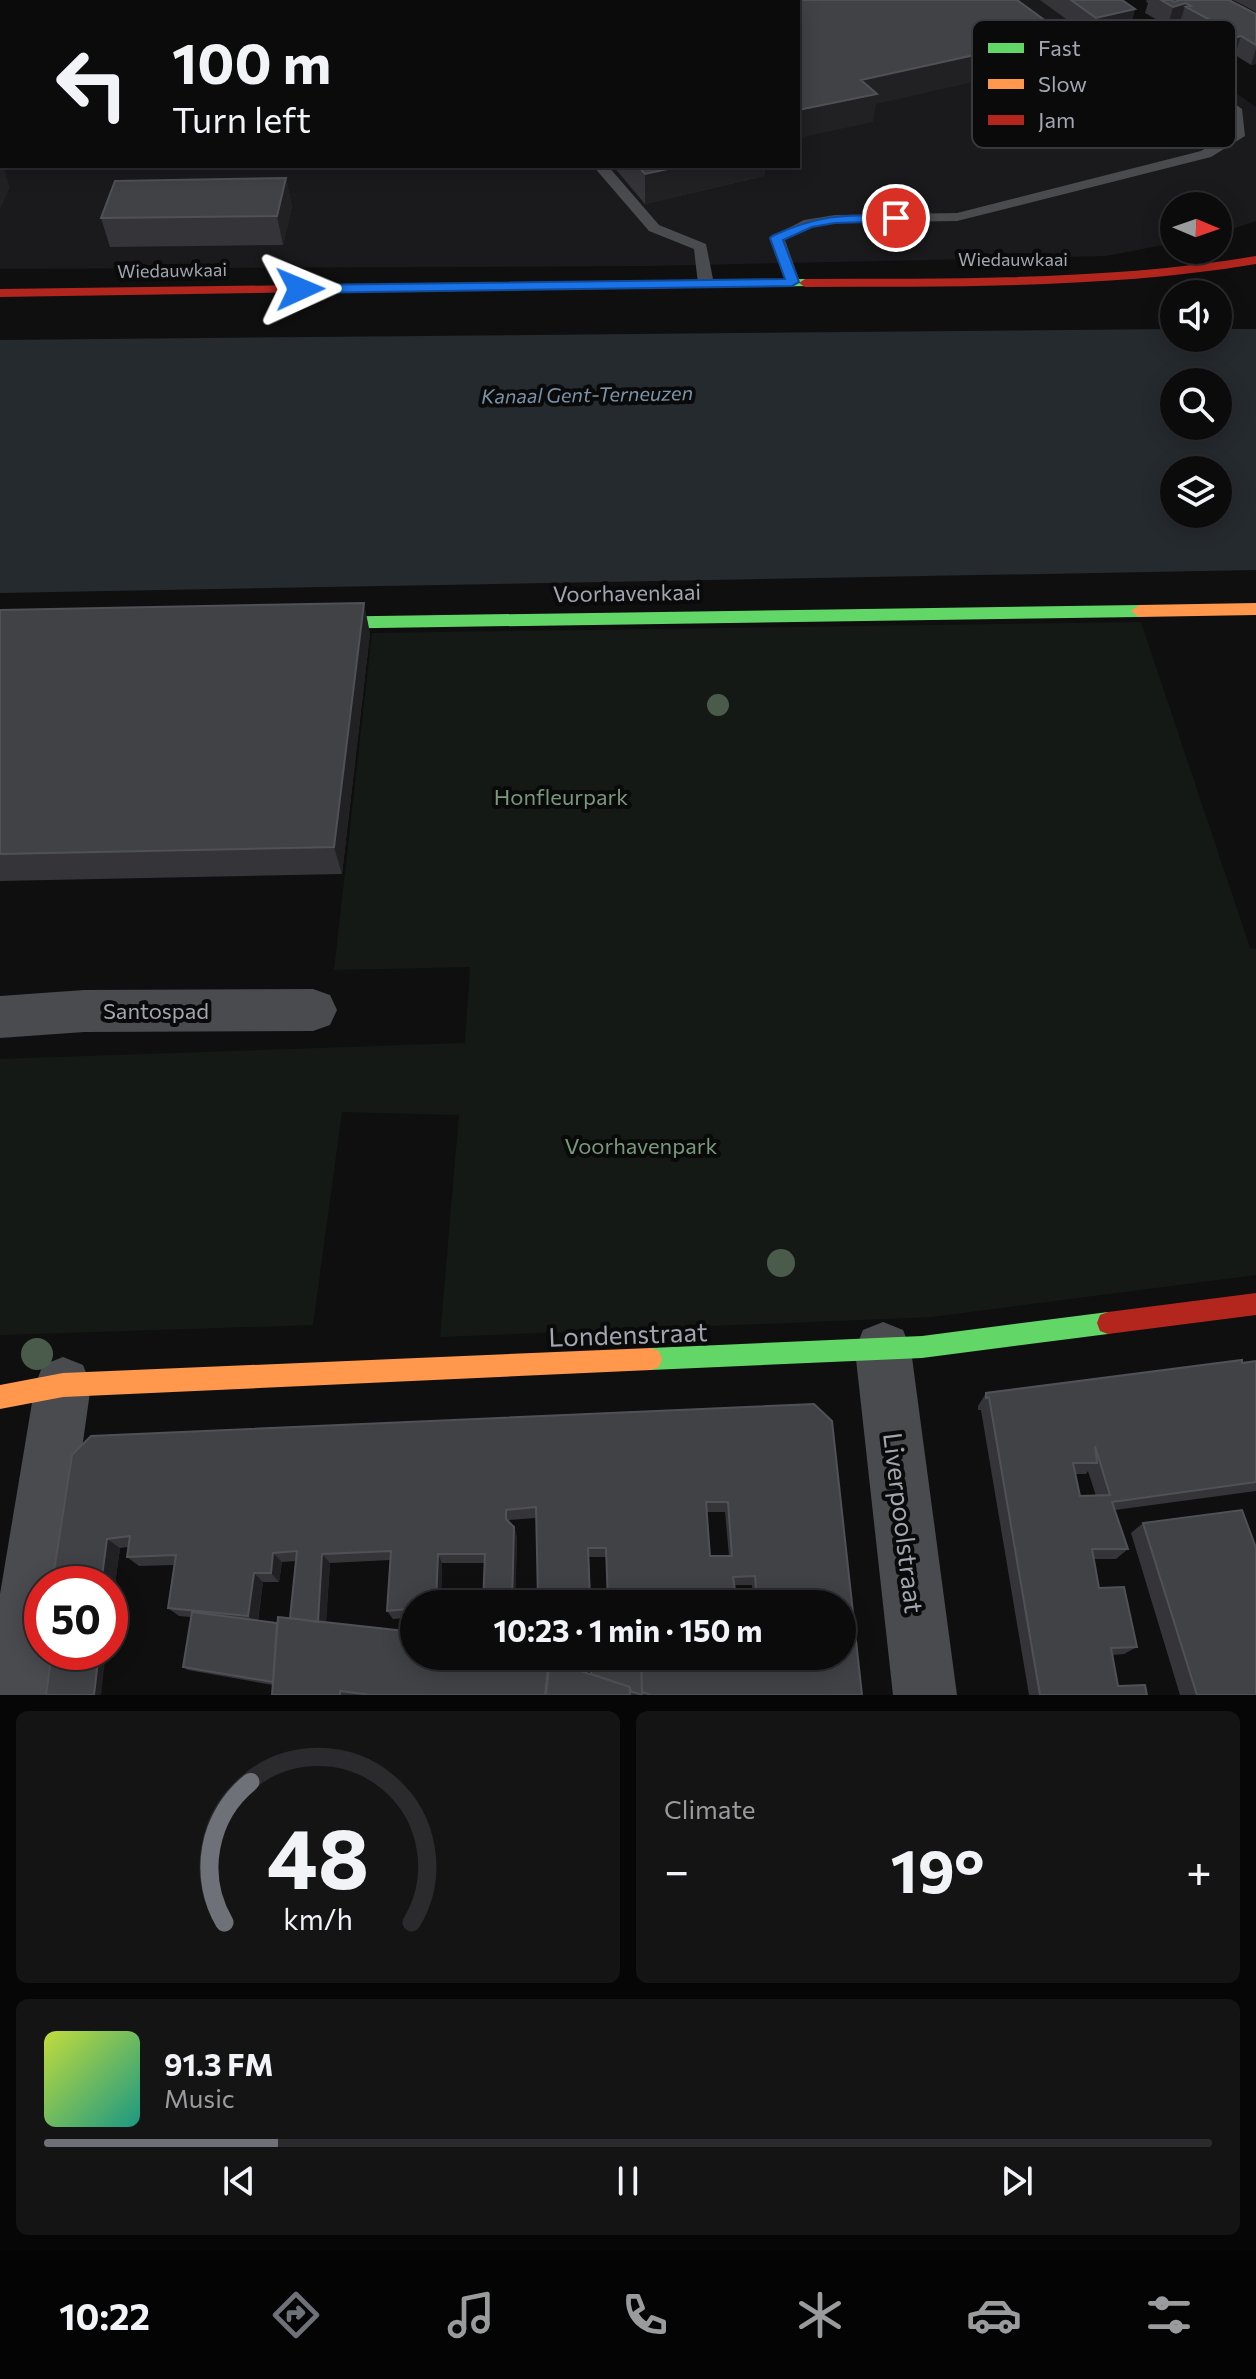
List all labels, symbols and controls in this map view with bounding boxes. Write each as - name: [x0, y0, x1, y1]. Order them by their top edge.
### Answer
- legend: [972, 20, 1236, 148]
- text: 100 m: [172, 27, 331, 96]
- icon: left: [40, 32, 144, 136]
- text: Fast: [1038, 34, 1081, 61]
- text: Slow: [1038, 70, 1087, 97]
- text: Turn left: [172, 96, 311, 140]
- text: Jam: [1038, 106, 1075, 133]
- pin: [862, 184, 930, 252]
- north arrow: [1160, 192, 1232, 264]
- map controls: [1160, 192, 1232, 528]
- icon: arrive: [874, 196, 918, 240]
- position arrow: [258, 247, 342, 331]
- street label: Wiedauwkaai: [958, 248, 1068, 270]
- street label: Wiedauwkaai: [117, 258, 227, 282]
- button: sound: [1160, 280, 1232, 352]
- button: search: [1160, 368, 1232, 440]
- water label: Kanaal Gent-Terneuzen: [481, 380, 693, 408]
- button: layers: [1160, 456, 1232, 528]
- street label: Voorhavenkaai: [553, 578, 701, 607]
- park label: Honfleurpark: [494, 783, 628, 810]
- street label: Santospad: [103, 997, 209, 1024]
- park label: Voorhavenpark: [565, 1132, 717, 1159]
- street label: Londenstraat: [548, 1315, 708, 1352]
- street label: Liverpoolstraat: [878, 1431, 931, 1615]
- speed limit sign: 50: [24, 1566, 128, 1670]
- text: 10:23 · 1 min · 150 m: [494, 1611, 762, 1648]
- text: Climate: [664, 1793, 756, 1824]
- text: 48: [267, 1804, 369, 1906]
- text: 19°: [890, 1832, 985, 1905]
- text: −: [664, 1842, 689, 1896]
- text: +: [1186, 1842, 1212, 1896]
- text: km/h: [283, 1901, 353, 1936]
- text: 91.3 FM: [164, 2045, 273, 2082]
- text: Music: [164, 2082, 235, 2113]
- icon: previous: [217, 2159, 261, 2203]
- icon: pause: [606, 2159, 650, 2203]
- icon: next: [995, 2159, 1039, 2203]
- icon: directions: [268, 2287, 324, 2343]
- icon: music: [443, 2287, 499, 2343]
- icon: phone: [617, 2287, 673, 2343]
- icon: climate: [792, 2287, 848, 2343]
- icon: car: [966, 2287, 1022, 2343]
- icon: filters: [1141, 2287, 1197, 2343]
- text: 10:22: [59, 2293, 150, 2337]

